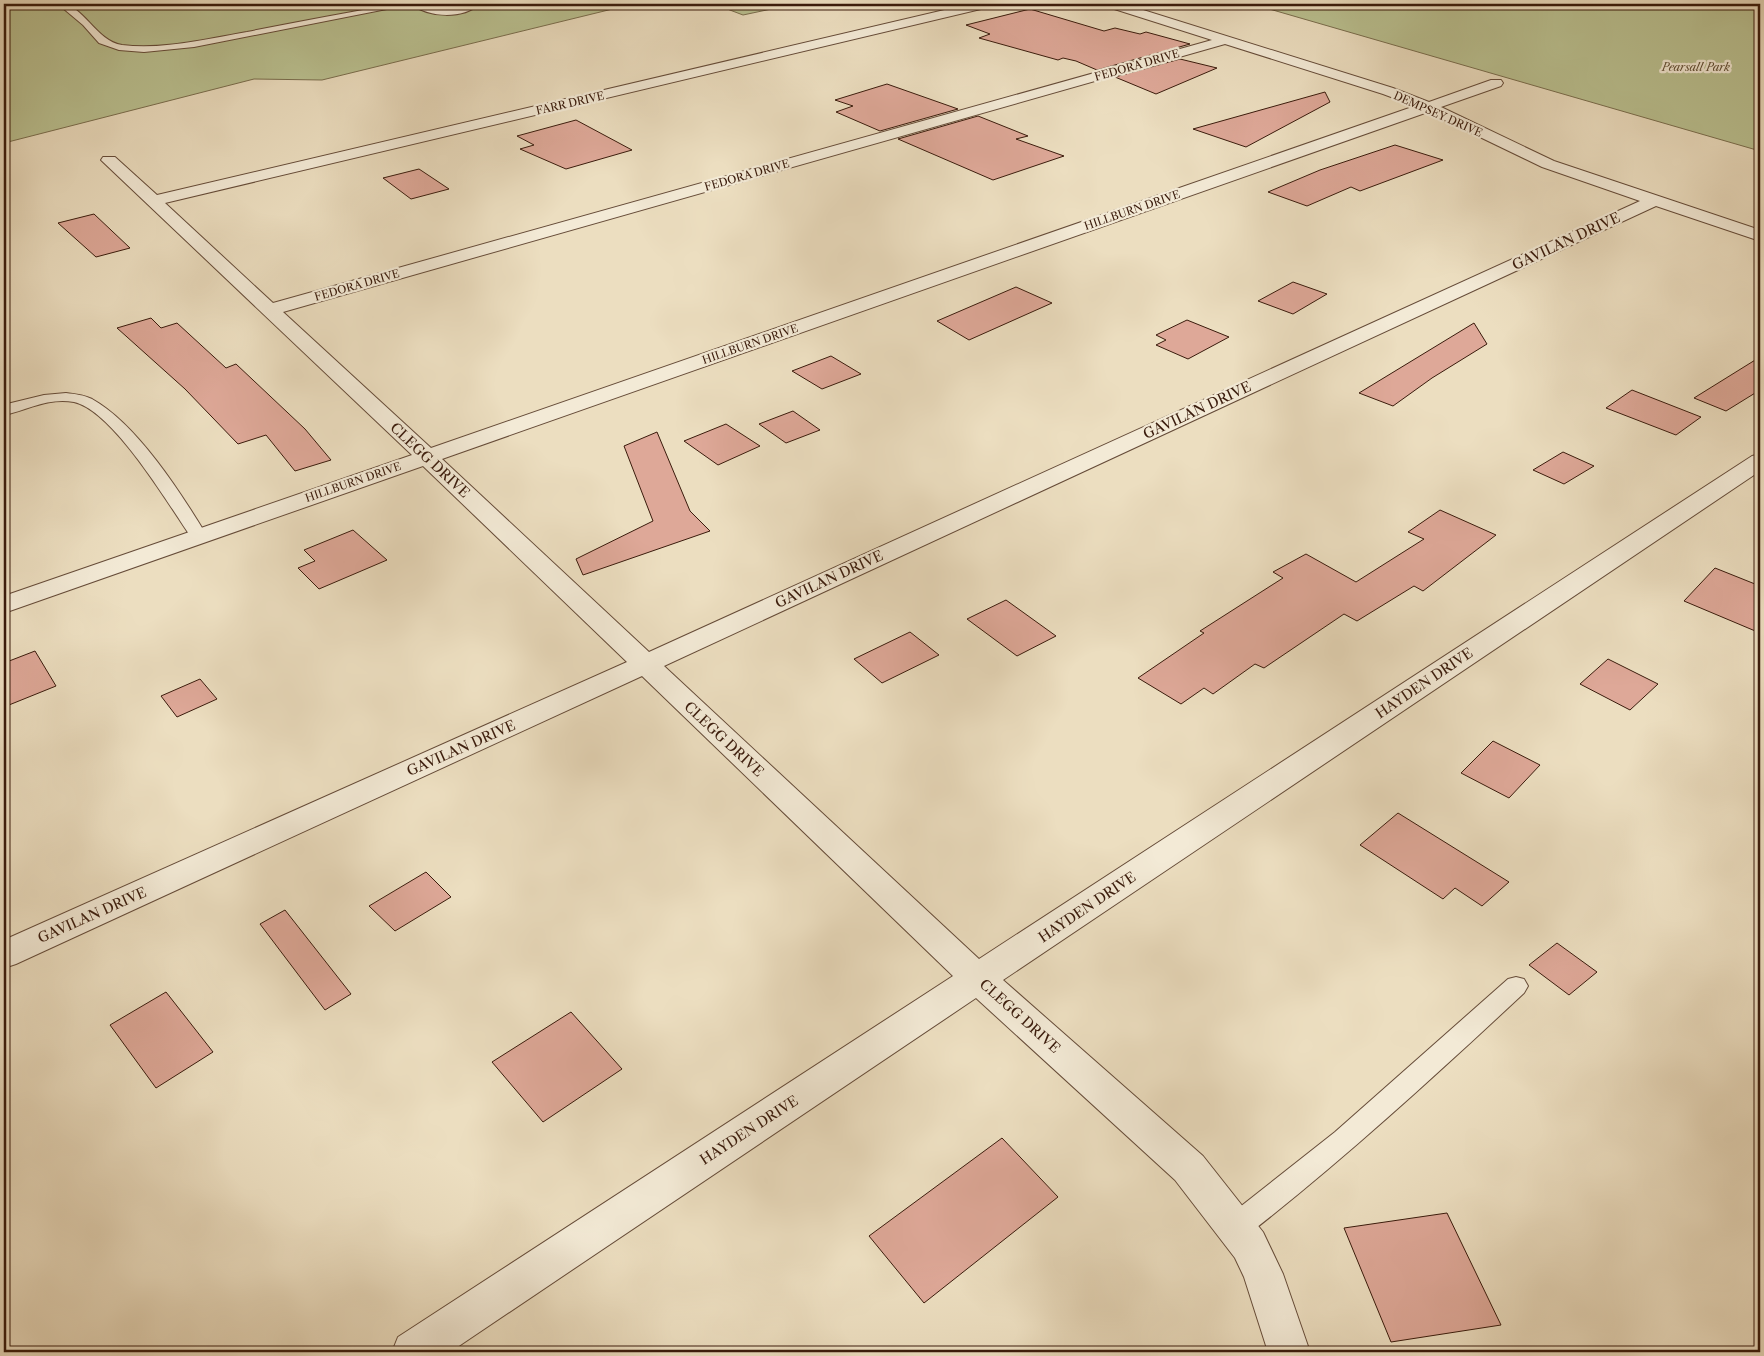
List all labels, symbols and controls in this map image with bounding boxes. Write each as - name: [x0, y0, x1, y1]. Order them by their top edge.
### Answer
- street label: FEDORA DRIVE: [1093, 46, 1182, 84]
- park label: Pearsall Park: [1661, 60, 1730, 74]
- street label: FARR DRIVE: [534, 88, 606, 118]
- street label: DEMPSEY DRIVE: [1391, 88, 1485, 140]
- street label: FEDORA DRIVE: [703, 156, 792, 194]
- street label: HILLBURN DRIVE: [1082, 187, 1182, 233]
- street label: GAVILAN DRIVE: [1509, 208, 1623, 274]
- street label: FEDORA DRIVE: [313, 266, 402, 304]
- street label: HILLBURN DRIVE: [700, 321, 800, 367]
- street label: GAVILAN DRIVE: [1140, 377, 1254, 443]
- street label: CLEGG DRIVE: [386, 419, 474, 501]
- street label: HILLBURN DRIVE: [303, 459, 403, 505]
- street label: GAVILAN DRIVE: [772, 546, 886, 612]
- street label: HAYDEN DRIVE: [1372, 644, 1476, 722]
- street label: CLEGG DRIVE: [680, 698, 768, 780]
- street label: GAVILAN DRIVE: [404, 716, 518, 780]
- street label: HAYDEN DRIVE: [1035, 868, 1139, 946]
- street label: GAVILAN DRIVE: [35, 883, 149, 947]
- street label: CLEGG DRIVE: [976, 975, 1064, 1057]
- street label: HAYDEN DRIVE: [696, 1091, 802, 1169]

